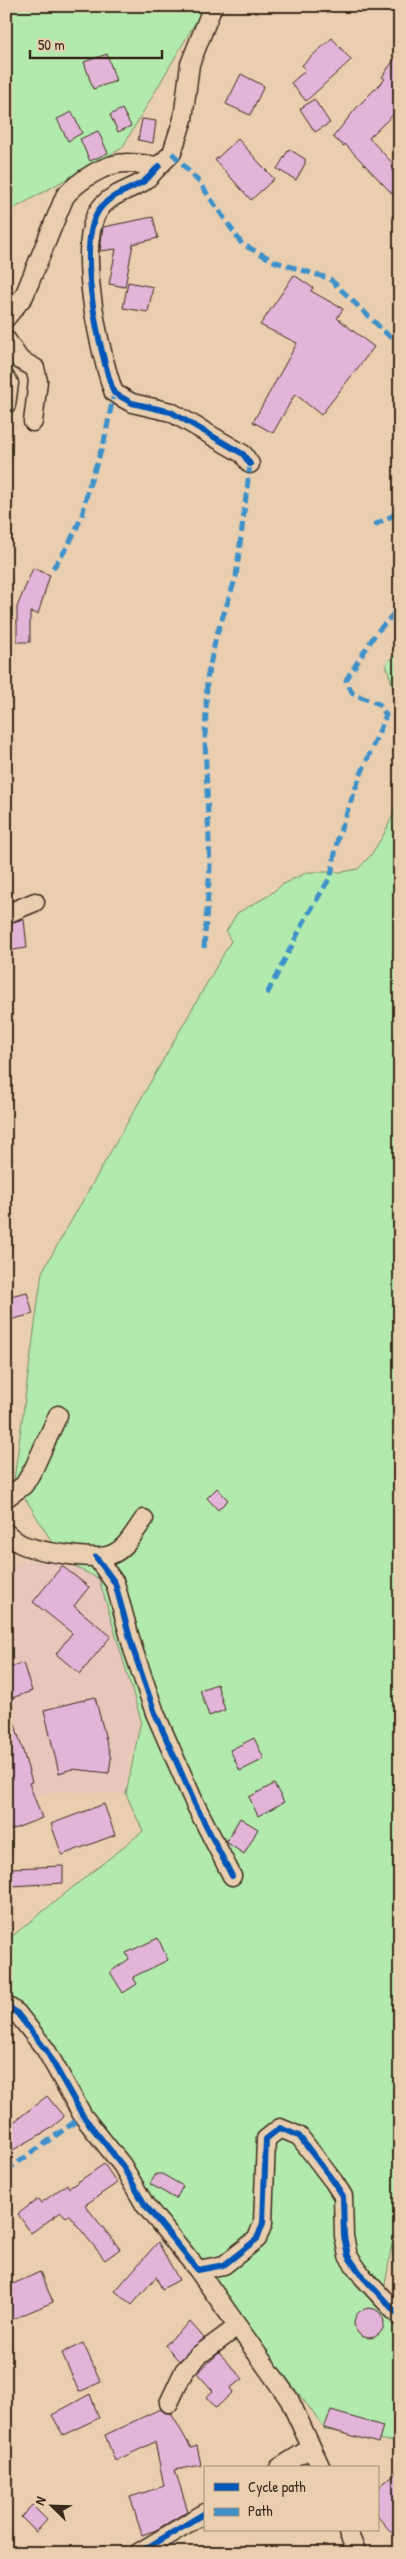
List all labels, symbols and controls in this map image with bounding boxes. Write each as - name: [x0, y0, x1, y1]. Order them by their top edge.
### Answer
- scale bar: [30, 28, 162, 60]
- text: 50 m: [38, 34, 65, 55]
- legend: [204, 2466, 378, 2532]
- text: Cycle path: [248, 2476, 306, 2497]
- north arrow: [28, 2482, 78, 2532]
- text: N: [29, 2493, 50, 2508]
- text: Path: [248, 2500, 273, 2521]

